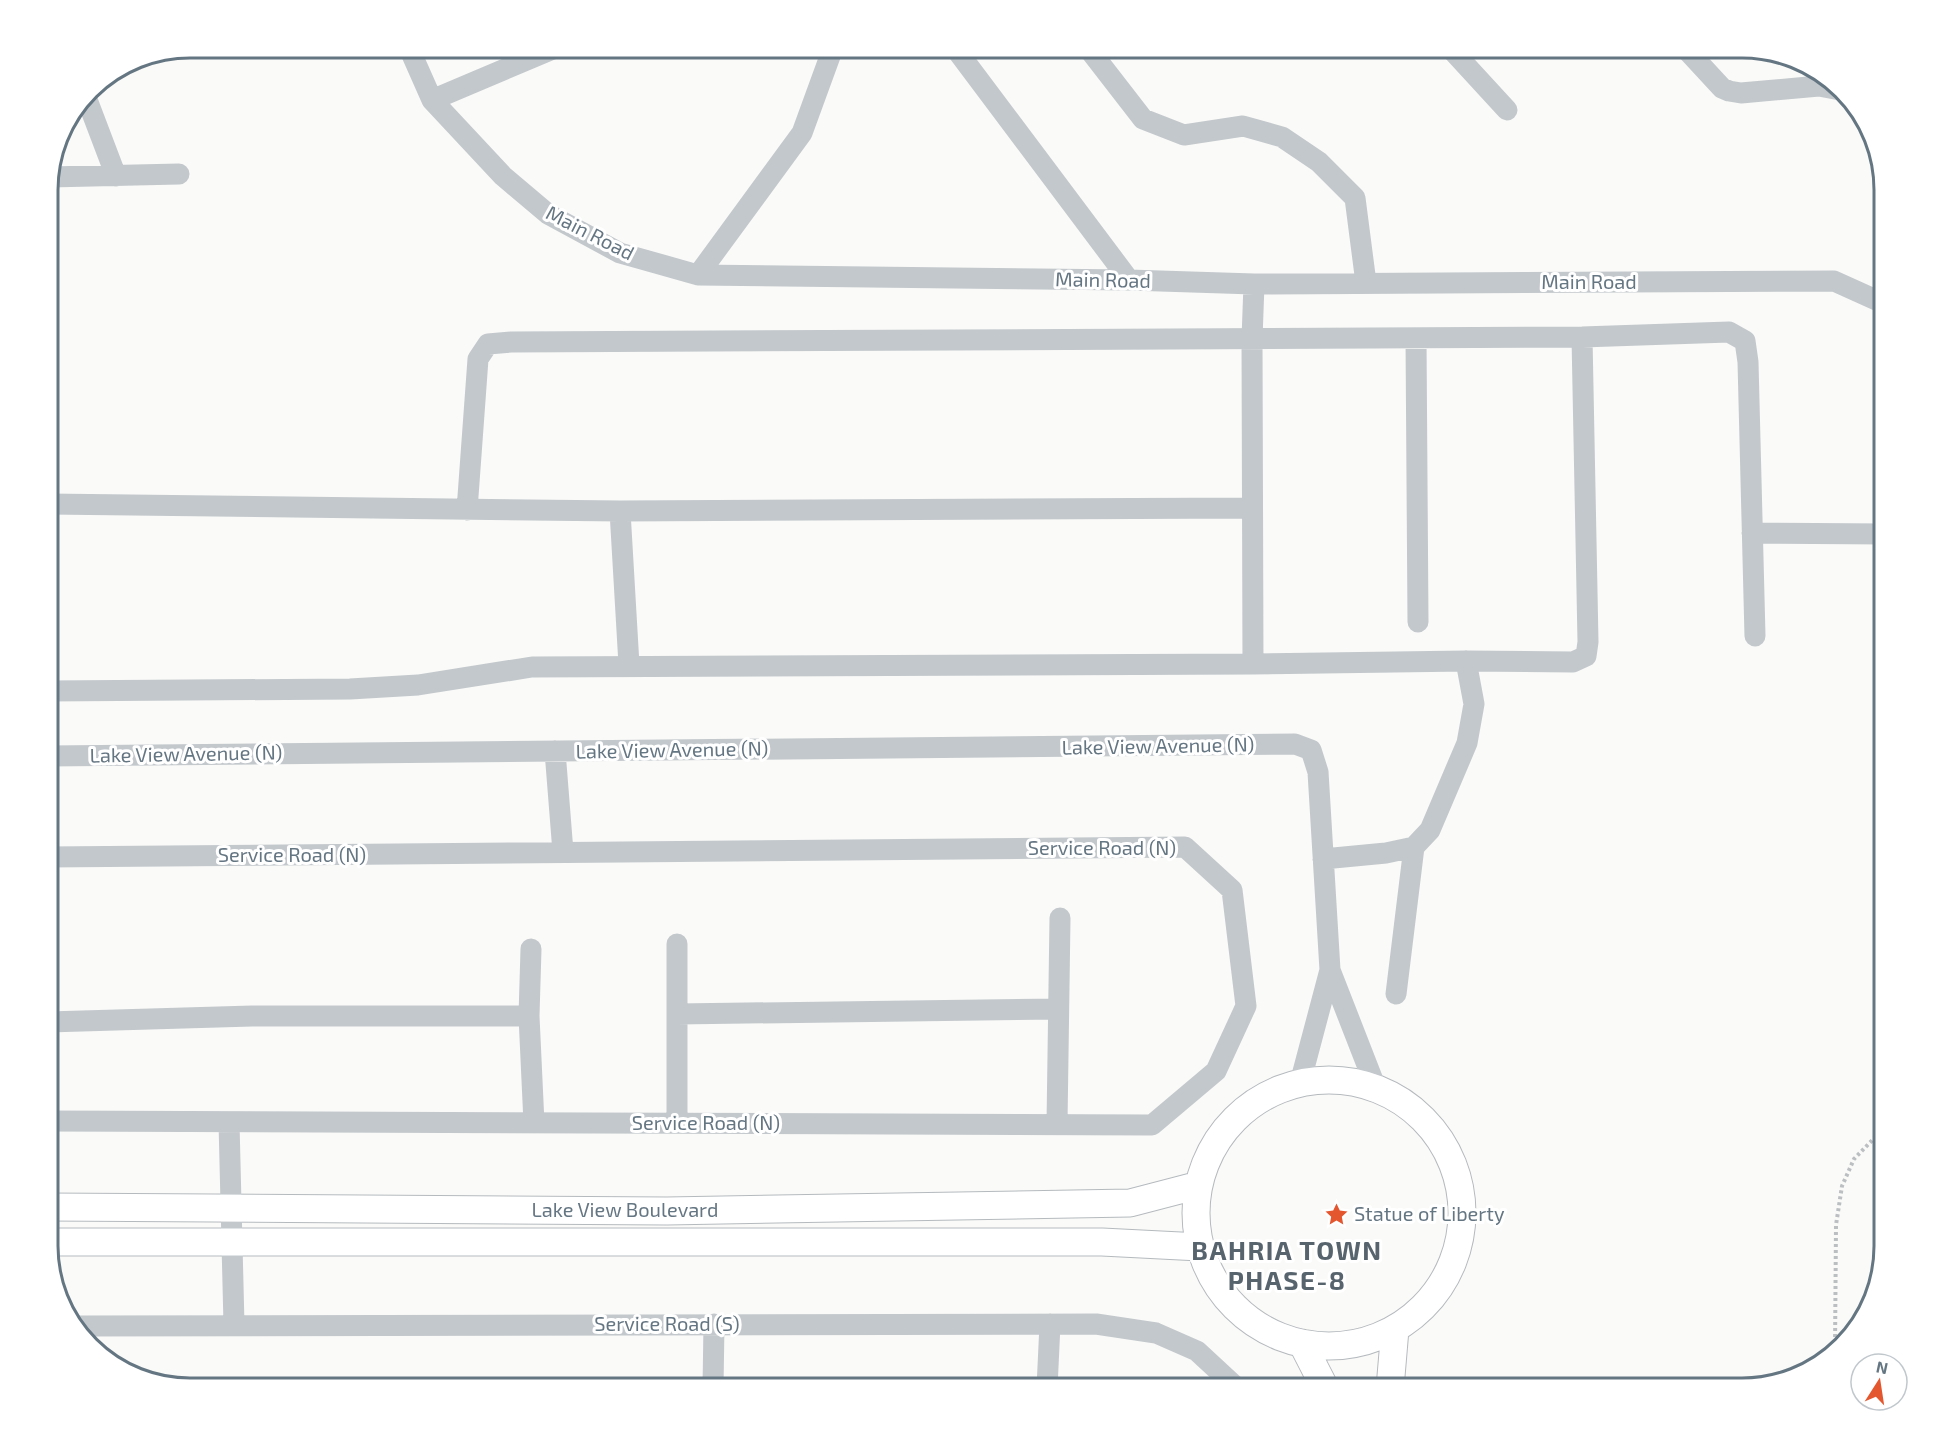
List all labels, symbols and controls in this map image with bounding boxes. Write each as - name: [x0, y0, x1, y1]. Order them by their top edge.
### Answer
- street label: Main Road: [542, 200, 639, 265]
- street label: Main Road: [1055, 266, 1151, 292]
- street label: Main Road: [1541, 269, 1637, 293]
- street label: Lake View Avenue (N): [1061, 731, 1255, 759]
- street label: Lake View Avenue (N): [575, 735, 769, 763]
- street label: Lake View Avenue (N): [89, 739, 283, 767]
- street label: Service Road (N): [1028, 835, 1176, 859]
- street label: Service Road (N): [218, 842, 366, 866]
- street label: Service Road (N): [632, 1110, 780, 1134]
- street label: Lake View Boulevard: [532, 1197, 718, 1221]
- place icon: Statue of Liberty: [1323, 1201, 1349, 1227]
- place label: Statue of Liberty: [1354, 1201, 1505, 1225]
- district label: BAHRIA TOWN PHASE-8: [1191, 1234, 1383, 1295]
- street label: Service Road (S): [594, 1311, 740, 1335]
- north arrow: [1849, 1352, 1909, 1412]
- text: N: [1875, 1356, 1890, 1377]

